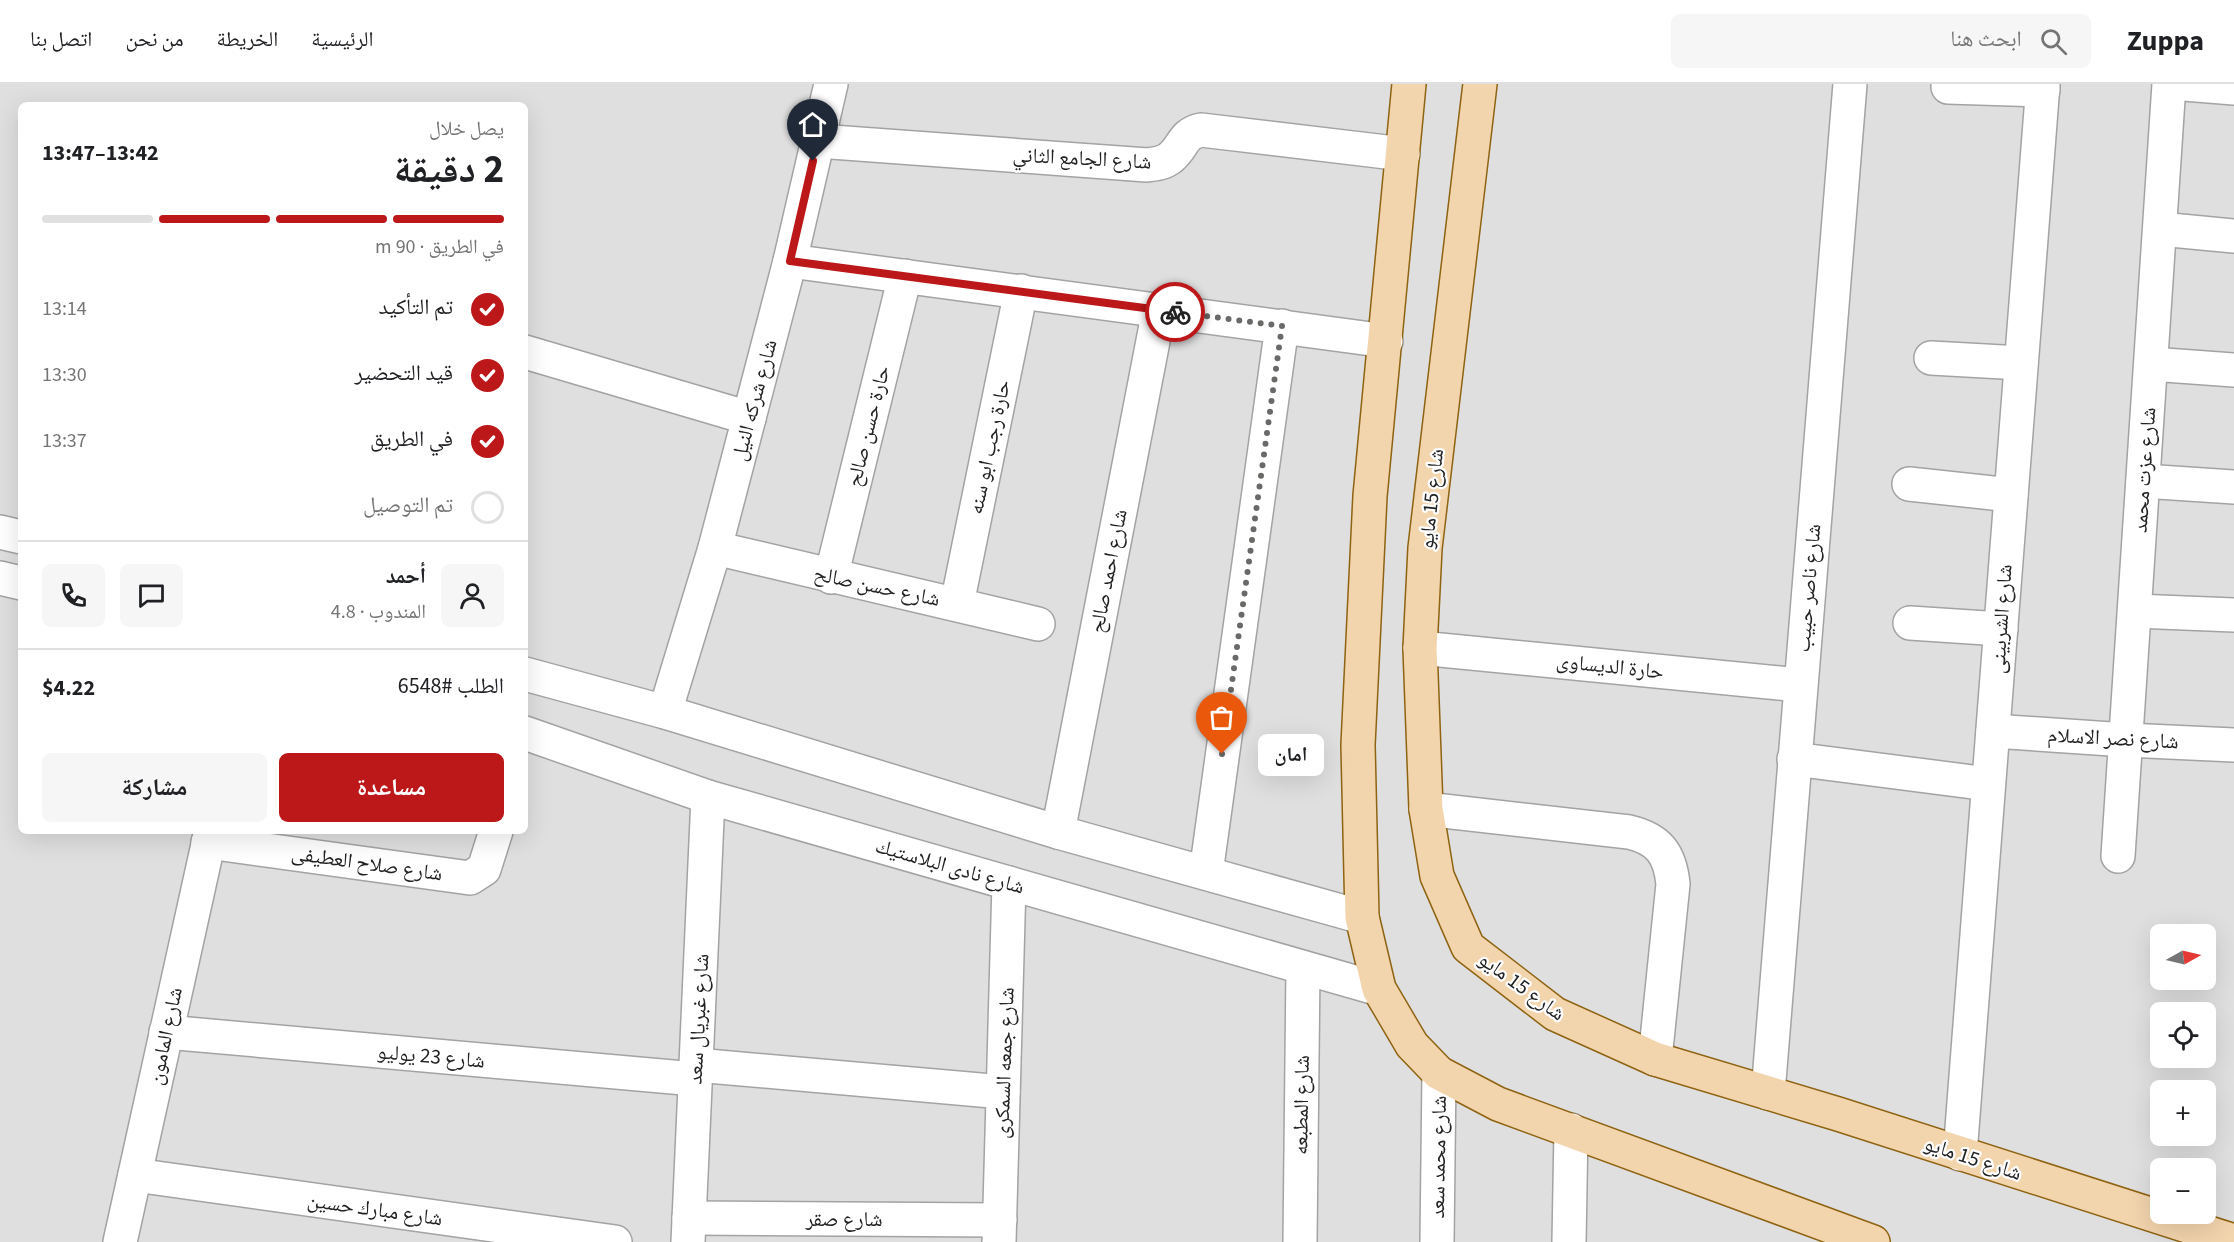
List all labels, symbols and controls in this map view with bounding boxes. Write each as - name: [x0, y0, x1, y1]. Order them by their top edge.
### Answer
- search box: [1671, 14, 2091, 68]
- text: Zuppa: [2127, 21, 2204, 61]
- text: ابحث هنا: [1950, 23, 2022, 55]
- text: اتصل بنا: [30, 24, 92, 54]
- text: من نحن: [125, 24, 183, 54]
- text: الخريطة: [216, 24, 278, 54]
- text: الرئيسية: [311, 24, 374, 54]
- icon: search: [2037, 25, 2070, 58]
- pin: [787, 99, 838, 161]
- icon: home: [796, 108, 829, 141]
- text: يصل خلال: [429, 115, 504, 143]
- text: 13:42–13:47: [42, 137, 159, 169]
- street label: شارع الجامع الثاني: [1012, 139, 1152, 178]
- text: 2 دقيقة: [394, 142, 504, 198]
- text: في الطريق · 90 m: [375, 233, 504, 261]
- courier: [1145, 282, 1205, 342]
- text: تم التأكيد: [379, 291, 453, 323]
- icon: check: [471, 293, 504, 326]
- text: 13:14: [42, 295, 87, 323]
- icon: bike: [1159, 296, 1192, 329]
- street label: شارع شركه النيل: [723, 336, 785, 464]
- text: قيد التحضير: [355, 357, 453, 389]
- icon: check: [471, 359, 504, 392]
- text: 13:30: [42, 361, 87, 389]
- street label: حارة حسن صالح: [838, 362, 898, 490]
- street label: حارة رجب ابو سنه: [960, 377, 1018, 517]
- street label: شارع عزت محمد: [2125, 406, 2163, 534]
- text: في الطريق: [370, 423, 453, 455]
- icon: check: [471, 425, 504, 458]
- text: 13:37: [42, 427, 87, 455]
- street label: شارع 15 مايو: [1411, 447, 1451, 551]
- text: تم التوصيل: [363, 489, 453, 521]
- street label: شارع احمد صالح: [1081, 507, 1135, 635]
- street label: شارع ناصر حبيب: [1787, 523, 1829, 653]
- street label: شارع حسن صالح: [811, 558, 943, 614]
- text: أحمد: [386, 560, 426, 592]
- street label: شارع الشربينى: [1982, 563, 2020, 675]
- button: phone: [42, 564, 105, 627]
- button: chat: [120, 564, 183, 627]
- button: person: [441, 564, 504, 627]
- text: المندوب · 4.8: [331, 598, 426, 626]
- street label: حارة الديساوى: [1555, 645, 1665, 687]
- text: الطلب #6548: [398, 670, 504, 702]
- text: $4.22: [42, 672, 95, 704]
- pin: [1196, 692, 1247, 754]
- icon: bag: [1205, 701, 1238, 734]
- street label: شارع نصر الاسلام: [2046, 720, 2180, 756]
- callout: امان: [1258, 733, 1324, 775]
- text: امان: [1275, 741, 1307, 769]
- button: مشاركة: [42, 753, 267, 822]
- button: مساعدة: [279, 753, 504, 822]
- street label: شارع نادى البلاستيك: [872, 830, 1028, 902]
- street label: شارع صلاح العطيفى: [289, 838, 445, 888]
- north arrow: [2150, 924, 2216, 990]
- map controls: [2150, 924, 2216, 1224]
- street label: شارع 15 مايو: [1472, 944, 1572, 1028]
- street label: شارع غبريال سعد: [680, 953, 716, 1085]
- street label: شارع المامون: [140, 984, 190, 1088]
- street label: شارع جمعه السمكرى: [986, 987, 1022, 1139]
- button: locate: [2150, 1002, 2216, 1068]
- street label: شارع 23 يوليو: [376, 1036, 486, 1076]
- street label: شارع المطبعه: [1285, 1055, 1317, 1155]
- button: +: [2150, 1080, 2216, 1146]
- street label: شارع محمد سعد: [1422, 1095, 1454, 1219]
- street label: شارع 15 مايو: [1920, 1128, 2026, 1188]
- button: −: [2150, 1158, 2216, 1224]
- street label: شارع مبارك حسين: [305, 1185, 445, 1233]
- street label: شارع صقر: [804, 1204, 883, 1234]

